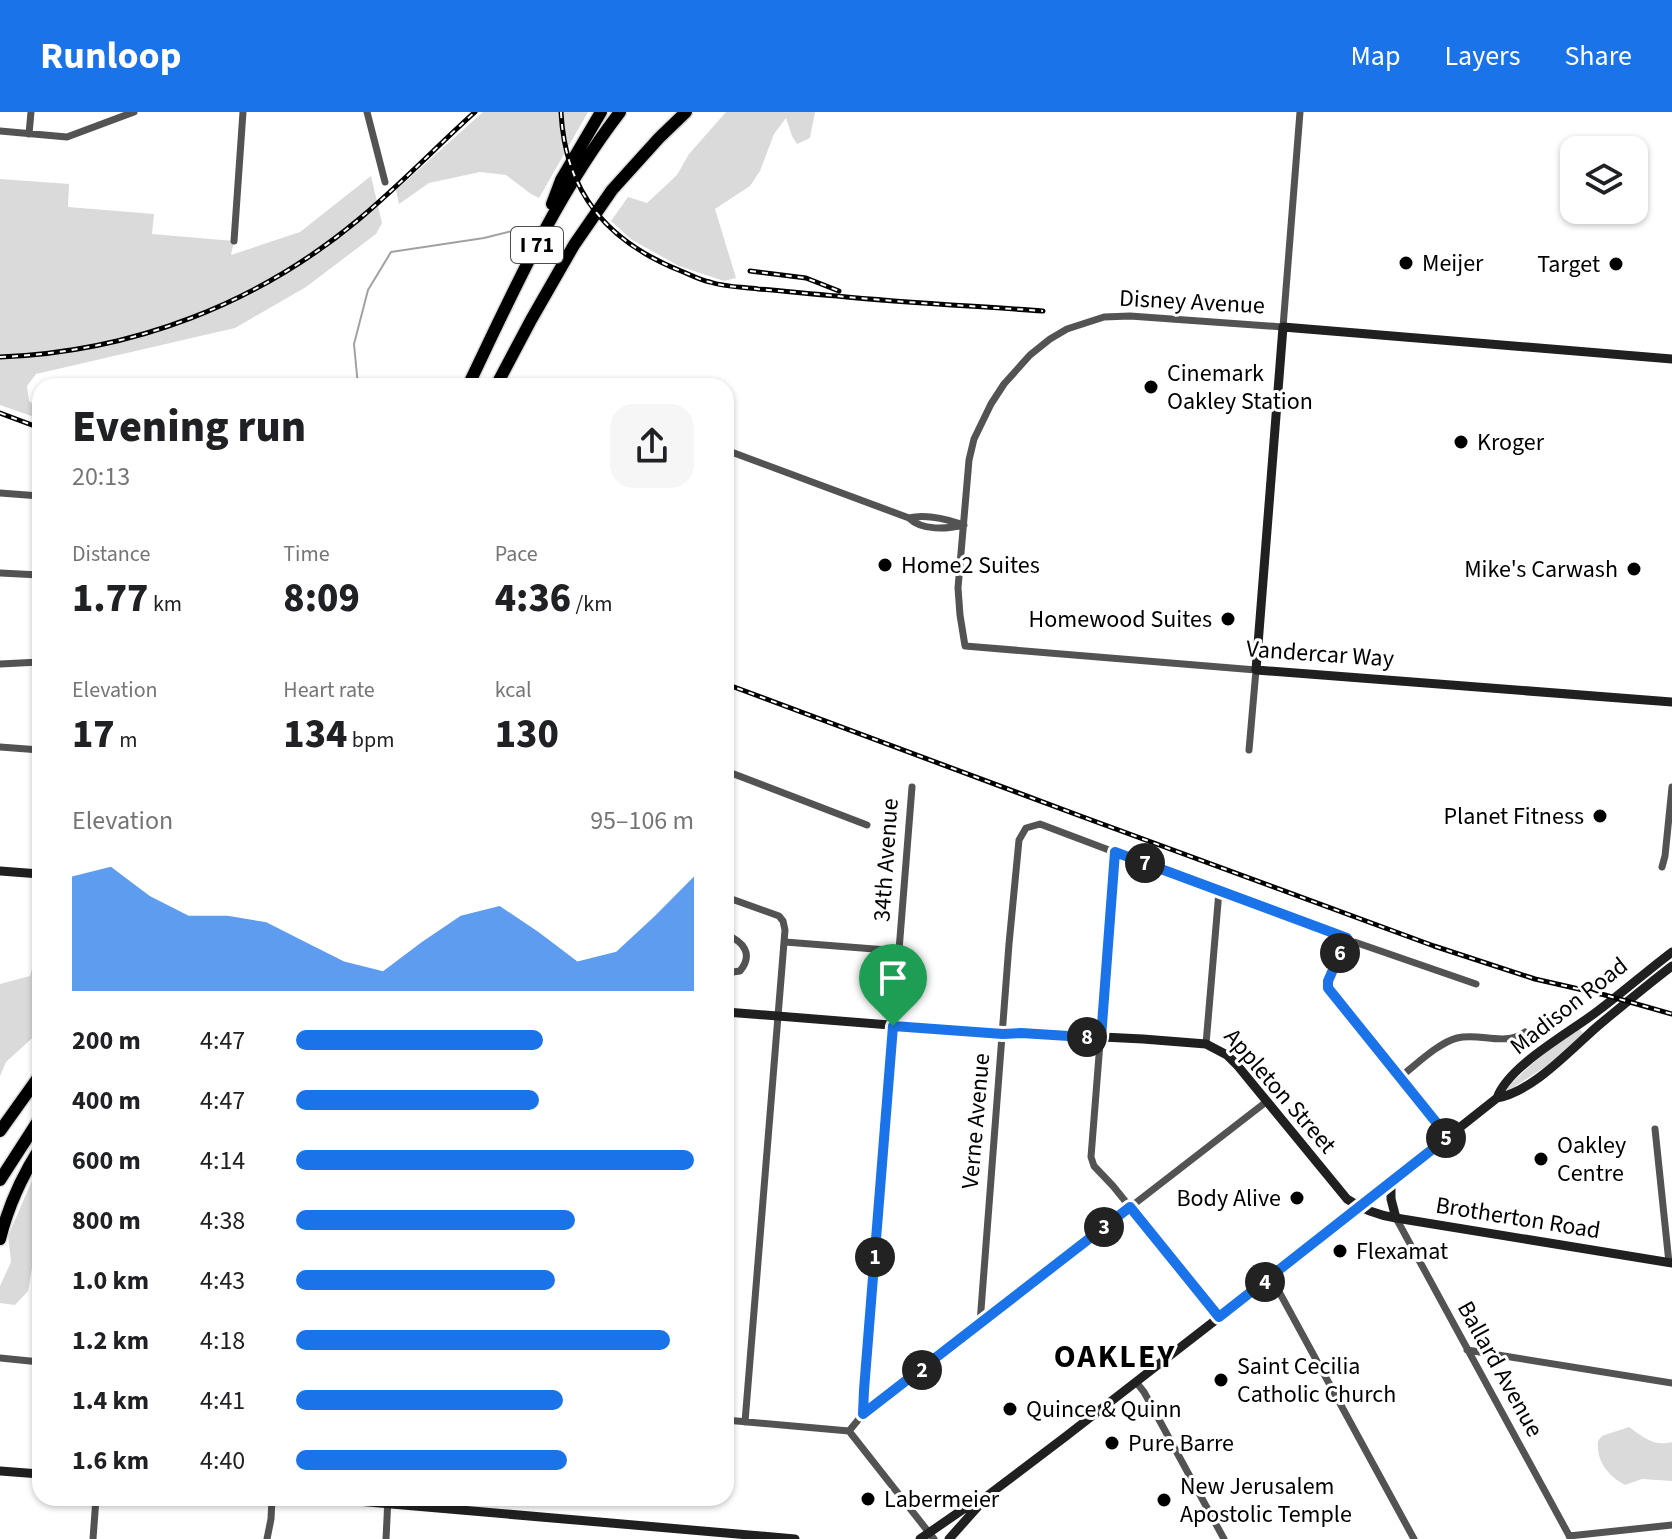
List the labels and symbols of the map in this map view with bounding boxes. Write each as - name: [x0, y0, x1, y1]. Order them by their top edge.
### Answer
- road number: I 71: [511, 227, 563, 263]
- place label: Meijer: [1422, 246, 1484, 281]
- place label: Target: [1537, 247, 1600, 282]
- marker: Meijer: [1397, 254, 1415, 272]
- marker: Target: [1607, 255, 1625, 273]
- street label: Disney Avenue: [1118, 281, 1266, 323]
- place label: Cinemark Oakley Station: [1167, 356, 1313, 419]
- marker: Cinemark Oakley Station: [1142, 378, 1160, 396]
- place label: Kroger: [1477, 425, 1545, 460]
- marker: Kroger: [1452, 433, 1470, 451]
- place label: Home2 Suites: [901, 548, 1040, 583]
- place label: Mike's Carwash: [1464, 552, 1618, 587]
- marker: Home2 Suites: [876, 556, 894, 574]
- marker: Mike's Carwash: [1625, 560, 1643, 578]
- place label: Homewood Suites: [1029, 602, 1212, 637]
- marker: Homewood Suites: [1219, 610, 1237, 628]
- street label: Vandercar Way: [1245, 631, 1395, 677]
- street label: 34th Avenue: [864, 797, 908, 923]
- place label: Planet Fitness: [1443, 799, 1584, 834]
- marker: Planet Fitness: [1591, 807, 1609, 825]
- pin: 7: [1125, 843, 1165, 883]
- pin: 6: [1320, 933, 1360, 973]
- pin: [859, 944, 927, 1026]
- street label: Madison Road: [1503, 949, 1635, 1063]
- pin: 8: [1067, 1017, 1107, 1057]
- street label: Appleton Street: [1216, 1021, 1344, 1161]
- street label: Verne Avenue: [953, 1052, 999, 1190]
- pin: 5: [1426, 1118, 1466, 1158]
- place label: Oakley Centre: [1557, 1128, 1626, 1191]
- marker: Oakley Centre: [1532, 1150, 1550, 1168]
- place label: Body Alive: [1176, 1181, 1281, 1216]
- street label: Brotherton Road: [1433, 1188, 1603, 1248]
- marker: Body Alive: [1288, 1189, 1306, 1207]
- pin: 3: [1084, 1207, 1124, 1247]
- place label: Flexamat: [1356, 1234, 1448, 1269]
- pin: 1: [855, 1237, 895, 1277]
- marker: Flexamat: [1331, 1242, 1349, 1260]
- pin: 4: [1245, 1262, 1285, 1302]
- street label: Ballard Avenue: [1448, 1295, 1552, 1443]
- district label: OAKLEY: [1054, 1334, 1176, 1380]
- place label: Saint Cecilia Catholic Church: [1237, 1349, 1396, 1412]
- pin: 2: [902, 1350, 942, 1390]
- marker: Saint Cecilia Catholic Church: [1212, 1371, 1230, 1389]
- place label: Quince & Quinn: [1026, 1392, 1182, 1427]
- marker: Quince & Quinn: [1001, 1400, 1019, 1418]
- place label: Pure Barre: [1128, 1426, 1234, 1461]
- marker: Pure Barre: [1103, 1434, 1121, 1452]
- place label: New Jerusalem Apostolic Temple: [1180, 1469, 1352, 1532]
- place label: Labermeier: [884, 1482, 1000, 1517]
- marker: Labermeier: [859, 1490, 877, 1508]
- marker: New Jerusalem Apostolic Temple: [1155, 1491, 1173, 1509]

